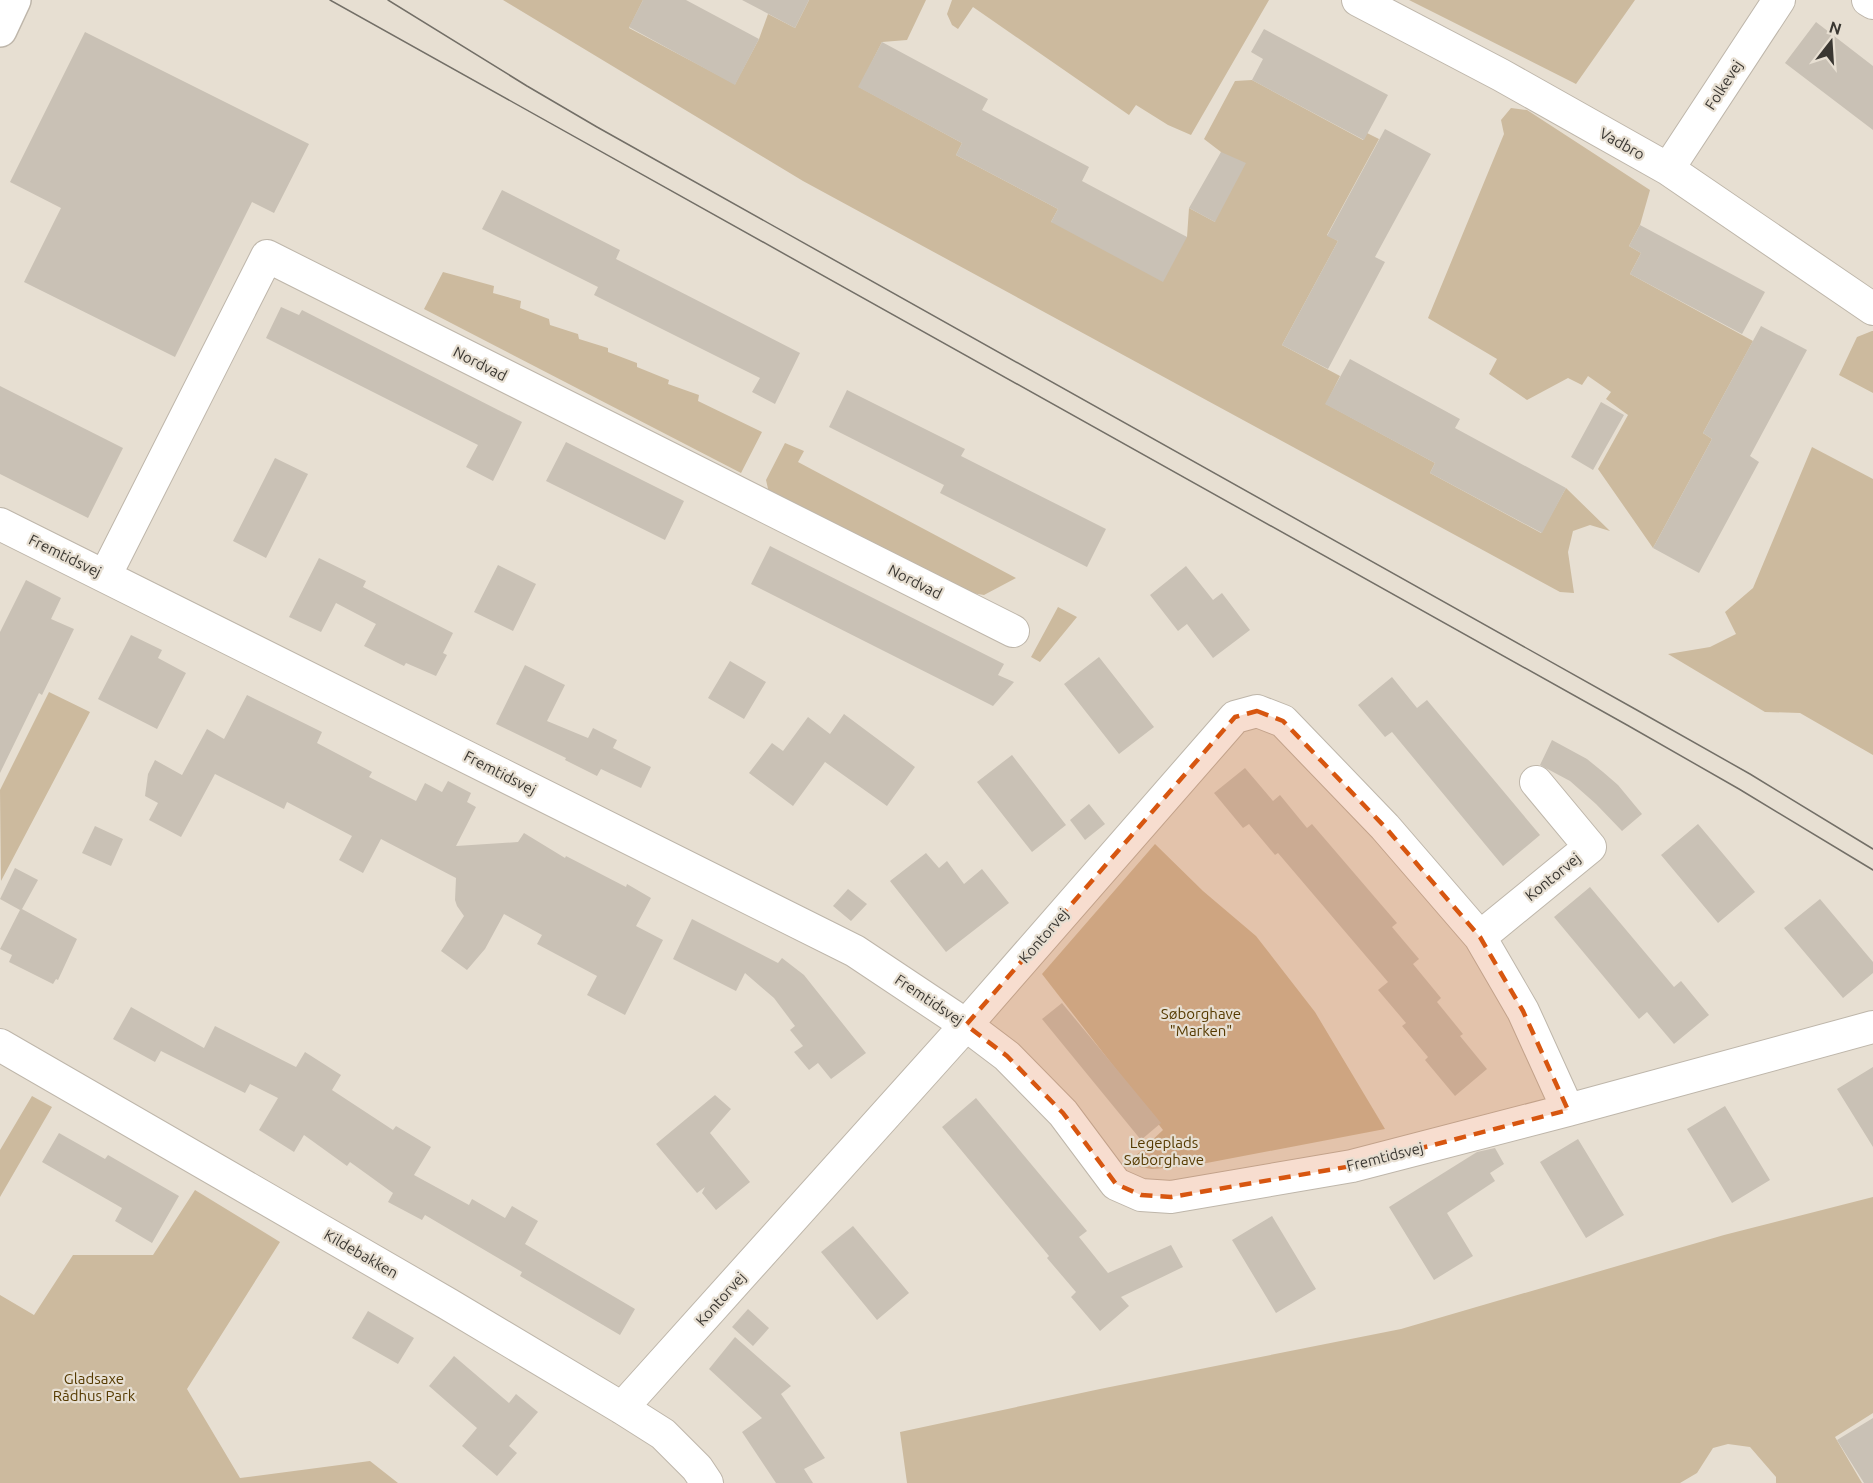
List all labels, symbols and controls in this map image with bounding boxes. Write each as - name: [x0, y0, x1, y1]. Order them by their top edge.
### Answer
- north arrow: [1801, 12, 1861, 72]
- text: N: [1827, 17, 1844, 38]
- street label: Folkevej: [1701, 57, 1746, 113]
- street label: Vadbro: [1597, 124, 1648, 163]
- street label: Nordvad: [451, 343, 510, 384]
- street label: Fremtidsvej: [26, 531, 104, 580]
- street label: Nordvad: [886, 561, 945, 602]
- street label: Fremtidsvej: [461, 747, 539, 798]
- street label: Kontorvej: [1522, 849, 1584, 904]
- street label: Kontorvej: [1016, 905, 1072, 966]
- street label: Fremtidsvej: [892, 971, 967, 1029]
- park label: Søborghave "Marken": [1161, 1005, 1241, 1039]
- park label: Legeplads Søborghave: [1124, 1134, 1204, 1168]
- street label: Fremtidsvej: [1345, 1139, 1425, 1174]
- street label: Kildebakken: [321, 1226, 401, 1282]
- street label: Kontorvej: [692, 1268, 749, 1329]
- park label: Gladsaxe Rådhus Park: [53, 1370, 136, 1404]

